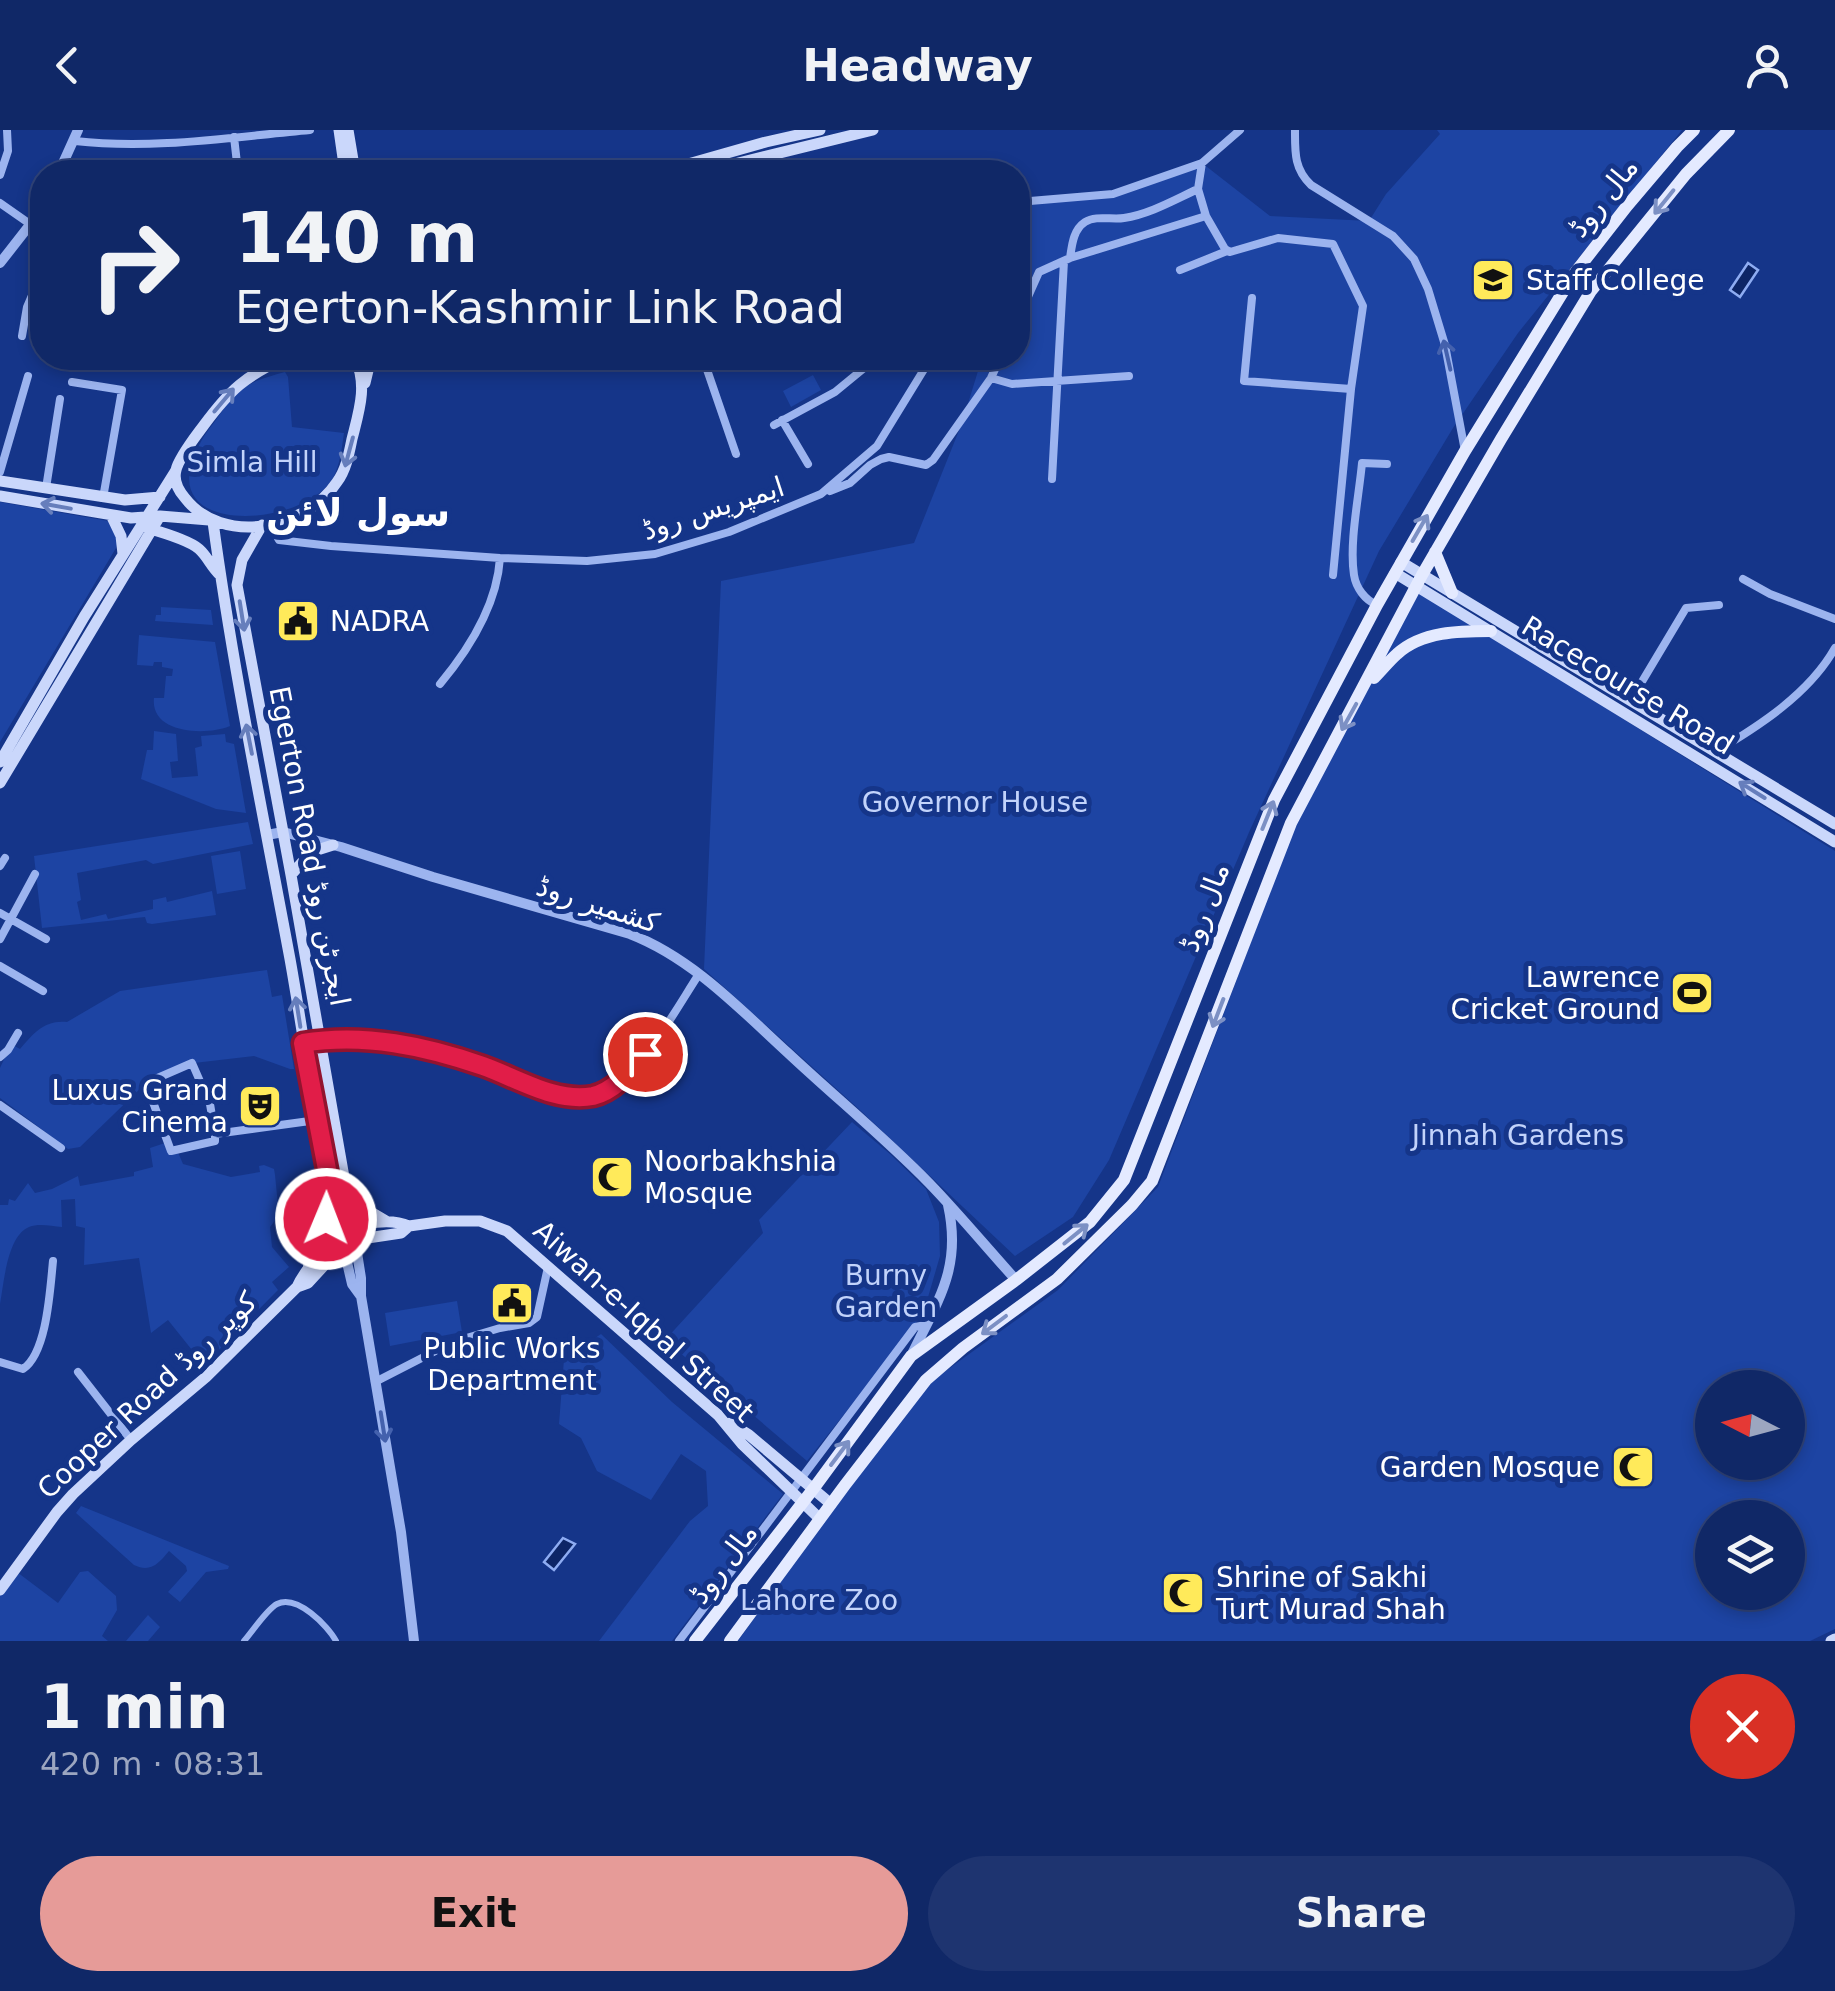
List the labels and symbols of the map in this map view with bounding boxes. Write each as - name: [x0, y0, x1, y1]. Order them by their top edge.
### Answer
- street label: مال روڈ: [1562, 151, 1645, 244]
- one-way arrow: [1653, 188, 1675, 214]
- school or university icon: Staff College: [1470, 257, 1516, 303]
- place label: Staff College: [1526, 264, 1705, 297]
- one-way arrow: [1436, 340, 1455, 372]
- one-way arrow: [212, 388, 235, 413]
- one-way arrow: [338, 436, 357, 467]
- park label: Simla Hill: [186, 446, 318, 479]
- street label: ایمپریس روڈ: [638, 470, 788, 547]
- district label: سول لائن: [266, 491, 450, 535]
- one-way arrow: [40, 496, 72, 515]
- one-way arrow: [1411, 514, 1431, 544]
- public building icon: NADRA: [275, 598, 321, 644]
- one-way arrow: [233, 599, 252, 632]
- place label: NADRA: [330, 605, 429, 638]
- street label: Racecourse Road: [1516, 609, 1740, 762]
- street label: Egerton Road ایجرٹن روڈ: [262, 684, 357, 1009]
- one-way arrow: [1338, 701, 1358, 731]
- one-way arrow: [238, 724, 257, 756]
- one-way arrow: [1738, 780, 1767, 801]
- park label: Governor House: [862, 786, 1088, 819]
- one-way arrow: [1260, 800, 1278, 831]
- street label: مال روڈ: [1173, 858, 1236, 956]
- street label: کشمیر روڈ: [532, 869, 664, 940]
- place label: Lawrence Cricket Ground: [1450, 961, 1660, 1026]
- sports icon: Lawrence Cricket Ground: [1669, 970, 1715, 1016]
- one-way arrow: [288, 996, 307, 1028]
- one-way arrow: [1207, 998, 1225, 1028]
- pin: [603, 1012, 688, 1097]
- place label: Luxus Grand Cinema: [51, 1074, 228, 1139]
- theatre icon: Luxus Grand Cinema: [237, 1083, 283, 1129]
- park label: Jinnah Gardens: [1410, 1119, 1624, 1152]
- place label: Noorbakhshia Mosque: [644, 1145, 837, 1210]
- mosque icon: Noorbakhshia Mosque: [589, 1154, 635, 1200]
- position arrow: [274, 1167, 378, 1271]
- street label: Aiwan-e-Iqbal Street: [527, 1214, 761, 1429]
- one-way arrow: [1062, 1223, 1088, 1245]
- park label: Burny Garden: [835, 1259, 937, 1324]
- public building icon: Public Works Department: [489, 1280, 535, 1326]
- street label: Cooper Road کوپر روڈ: [31, 1285, 264, 1506]
- one-way arrow: [981, 1315, 1008, 1336]
- place label: Public Works Department: [423, 1332, 601, 1397]
- north arrow: [1695, 1370, 1805, 1480]
- one-way arrow: [374, 1410, 393, 1442]
- one-way arrow: [829, 1440, 850, 1467]
- mosque icon: Garden Mosque: [1610, 1444, 1656, 1490]
- place label: Garden Mosque: [1380, 1451, 1600, 1484]
- street label: مال روڈ: [682, 1517, 764, 1610]
- place label: Shrine of Sakhi Turt Murad Shah: [1215, 1561, 1446, 1626]
- mosque icon: Shrine of Sakhi Turt Murad Shah: [1160, 1570, 1206, 1616]
- park label: Lahore Zoo: [740, 1584, 898, 1617]

